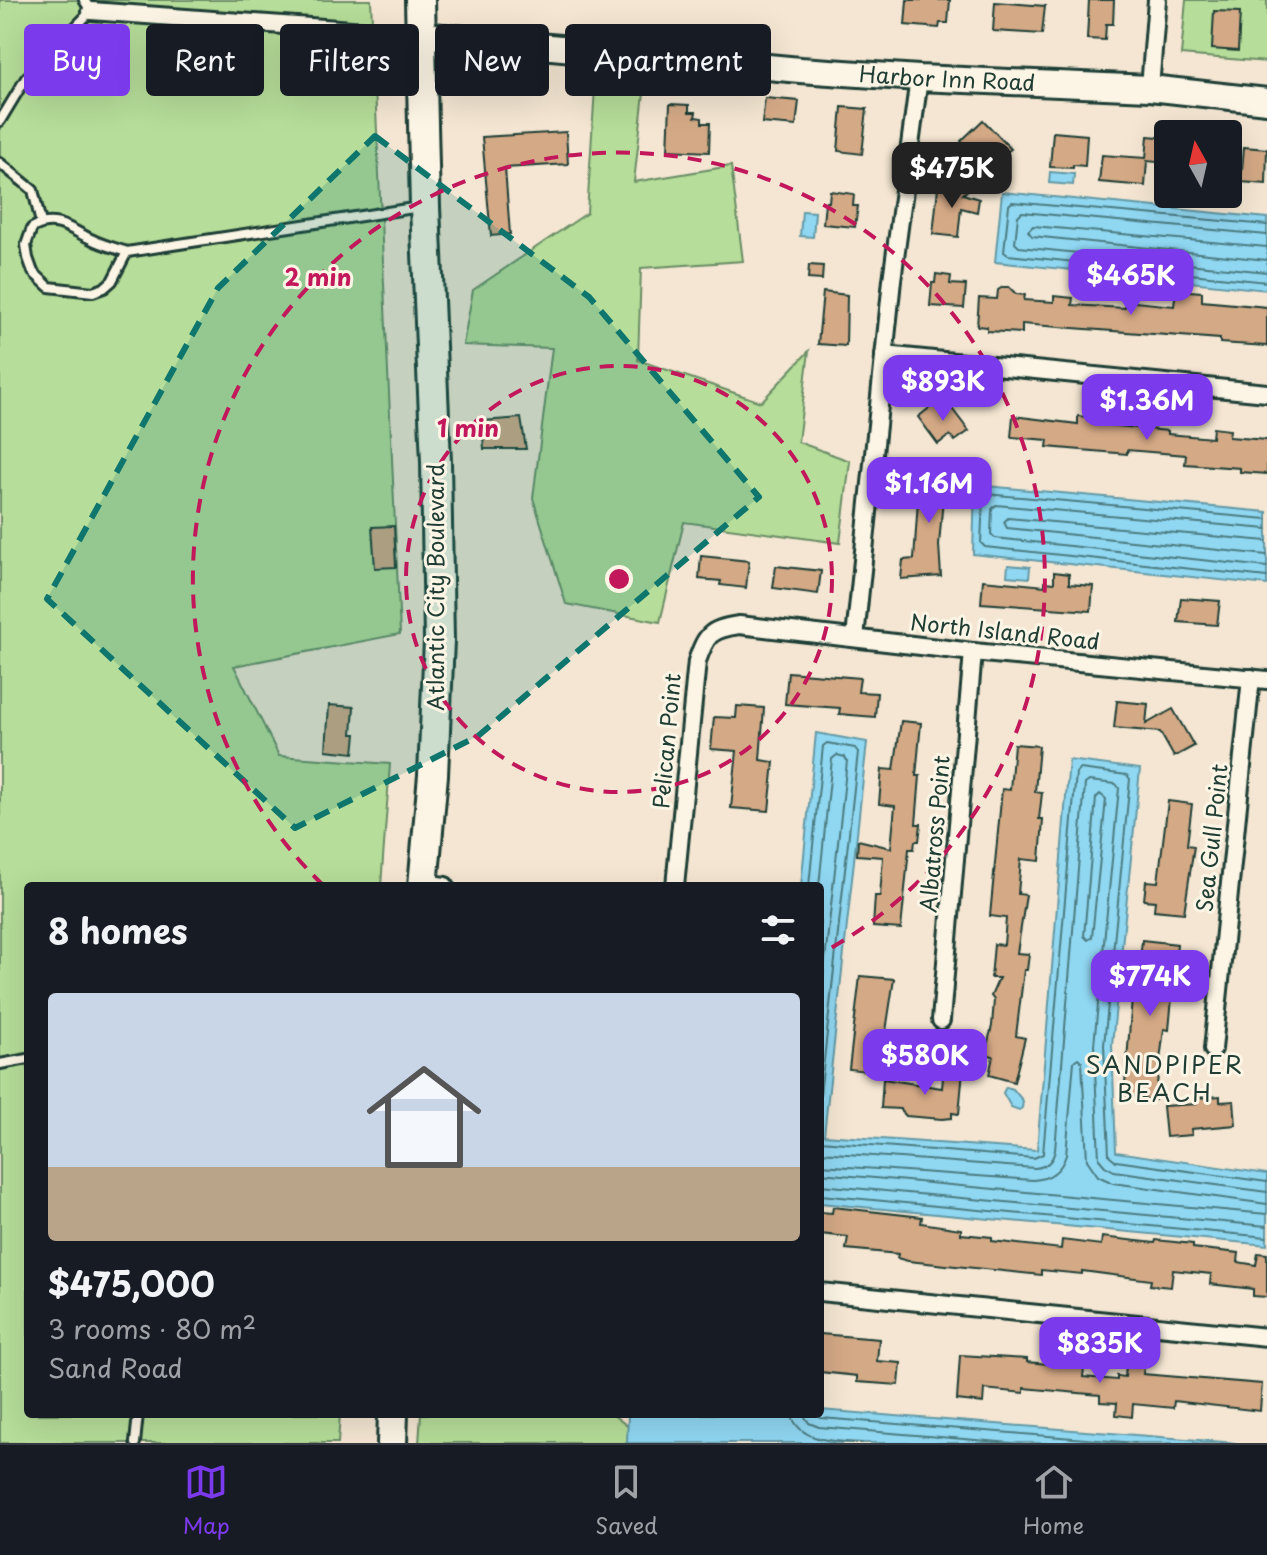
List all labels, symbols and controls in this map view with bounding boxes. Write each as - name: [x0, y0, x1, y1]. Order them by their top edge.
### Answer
- chip: Buy: [24, 24, 130, 96]
- chip: Rent: [146, 24, 264, 96]
- chip: Filters: [280, 24, 419, 96]
- chip: New: [435, 24, 549, 96]
- chip: Apartment: [565, 24, 771, 96]
- street label: Harbor Inn Road: [858, 56, 1036, 98]
- north arrow: [1154, 120, 1242, 208]
- map controls: [1154, 120, 1242, 208]
- pin: $475K: [896, 142, 1008, 210]
- text: $475K: [910, 148, 994, 187]
- pin: $465K: [1075, 249, 1187, 317]
- text: $465K: [1087, 255, 1176, 294]
- text: 2 min: [284, 258, 352, 294]
- pin: $893K: [887, 355, 999, 423]
- text: $893K: [901, 361, 985, 400]
- pin: $1.36M: [1082, 374, 1212, 442]
- text: $1.36M: [1100, 380, 1194, 419]
- text: 1 min: [437, 409, 499, 445]
- pin: $1.16M: [864, 457, 994, 525]
- street label: Atlantic City Boulevard: [418, 463, 451, 711]
- text: $1.16M: [885, 463, 973, 502]
- centre of rings: [605, 565, 633, 593]
- street label: North Island Road: [909, 604, 1101, 657]
- street label: Pelican Point: [643, 672, 688, 810]
- street label: Albatross Point: [910, 754, 957, 914]
- street label: Sea Gull Point: [1186, 762, 1235, 914]
- text: 8 homes: [48, 904, 188, 956]
- icon: filters: [756, 908, 800, 952]
- pin: $774K: [1094, 950, 1206, 1018]
- text: $774K: [1109, 956, 1191, 995]
- pin: $580K: [869, 1029, 981, 1097]
- text: $580K: [881, 1035, 969, 1074]
- icon: home: [352, 1045, 496, 1189]
- district label: SANDPIPER BEACH: [1086, 1046, 1244, 1110]
- text: $475,000: [48, 1257, 215, 1309]
- text: 3 rooms · 80 m²: [48, 1309, 256, 1348]
- pin: $835K: [1044, 1317, 1156, 1385]
- text: $835K: [1057, 1323, 1143, 1362]
- text: Sand Road: [48, 1348, 183, 1387]
- tab: Map: [183, 1460, 230, 1541]
- tab: Saved: [595, 1460, 658, 1541]
- tab: Home: [1023, 1460, 1084, 1541]

